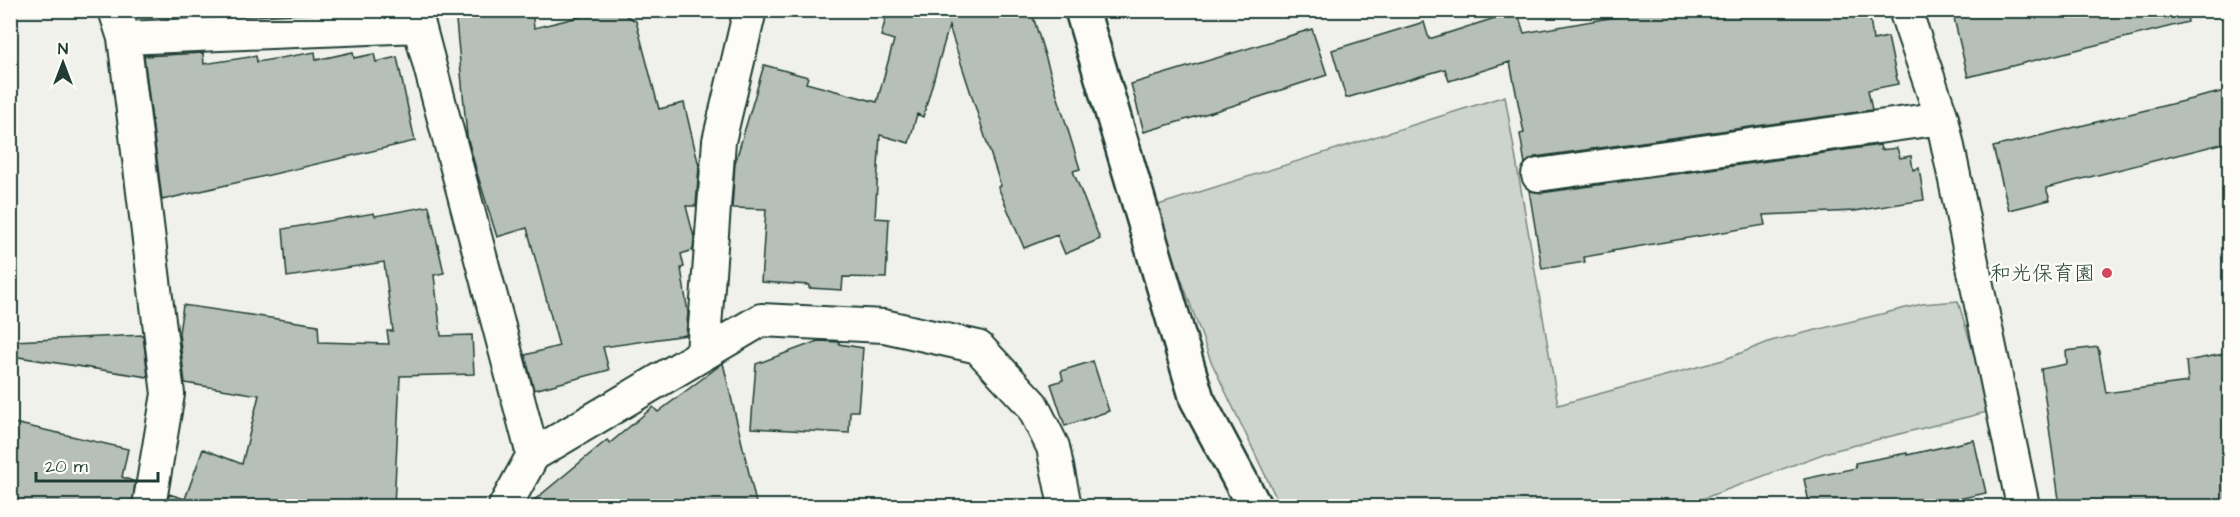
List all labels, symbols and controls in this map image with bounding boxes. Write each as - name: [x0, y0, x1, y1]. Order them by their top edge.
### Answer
- north arrow: [33, 33, 93, 93]
- text: N: [58, 38, 68, 60]
- place label: 和光保育園: [1990, 259, 2095, 288]
- marker: 和光保育園: [2100, 266, 2114, 280]
- scale bar: [36, 445, 158, 483]
- text: 20 m: [45, 454, 88, 479]

